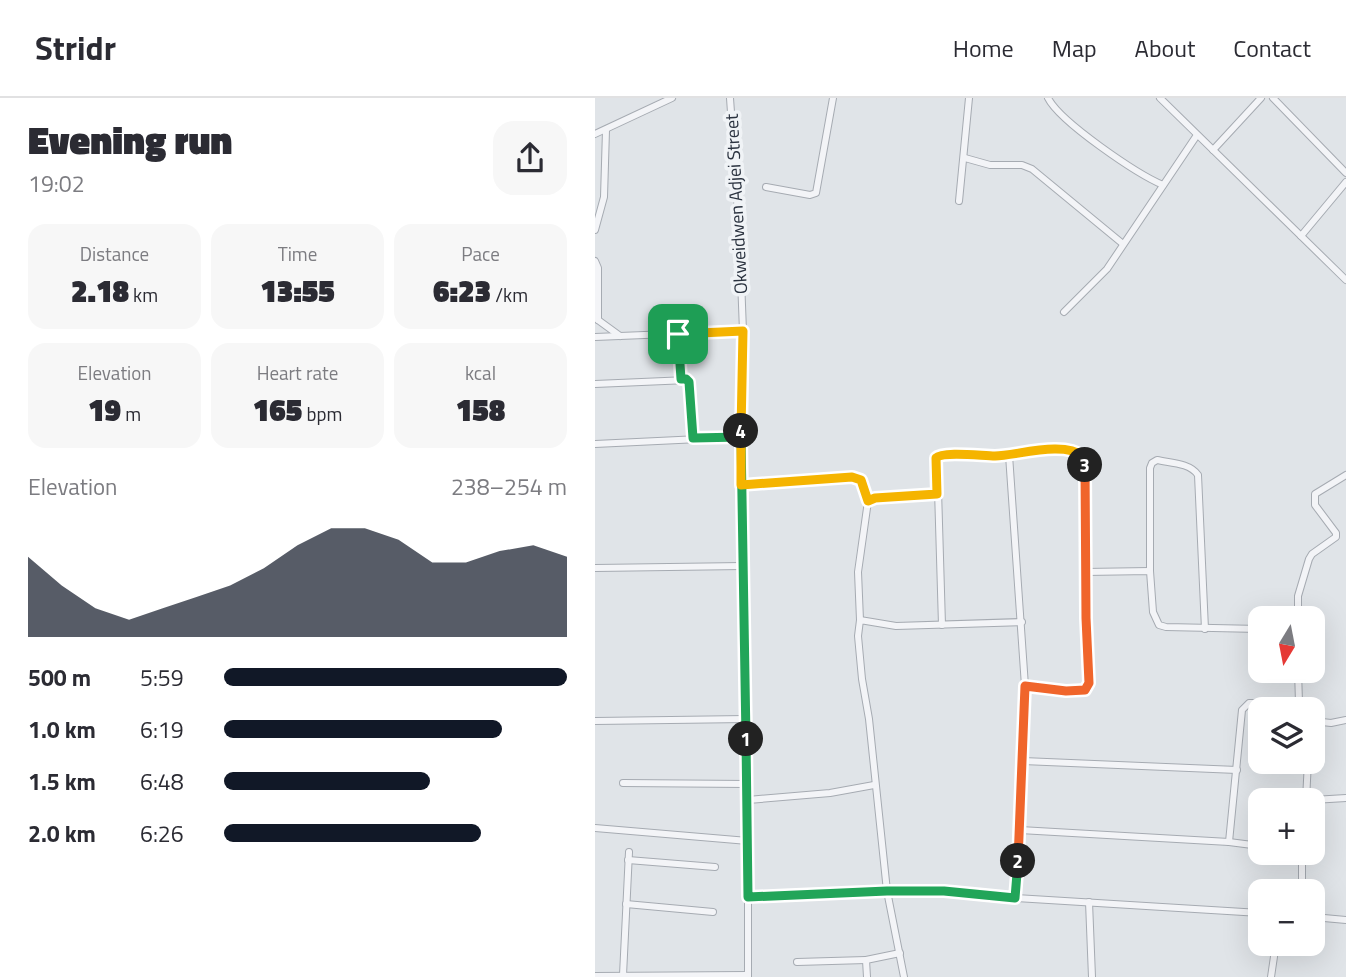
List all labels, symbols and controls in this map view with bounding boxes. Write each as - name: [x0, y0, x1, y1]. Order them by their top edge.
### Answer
- text: Stridr: [35, 23, 116, 73]
- text: Home: [953, 30, 1014, 66]
- text: Map: [1052, 30, 1097, 66]
- text: About: [1135, 30, 1195, 66]
- text: Contact: [1233, 30, 1311, 66]
- text: Evening run: [28, 111, 232, 169]
- street label: Okweidwen Adjei Street: [718, 112, 754, 295]
- button: share: [493, 121, 567, 195]
- text: 19:02: [28, 166, 85, 201]
- text: Distance: [80, 239, 149, 268]
- text: Time: [278, 239, 317, 268]
- text: Pace: [461, 239, 500, 268]
- text: 2.18: [71, 268, 129, 314]
- text: 13:55: [260, 268, 335, 314]
- text: 6:23: [433, 268, 491, 314]
- text: km: [129, 280, 158, 309]
- text: /km: [491, 280, 528, 309]
- pin: [648, 304, 708, 364]
- icon: arrive: [659, 315, 697, 353]
- text: Elevation: [78, 358, 151, 387]
- text: Heart rate: [257, 358, 338, 387]
- text: kcal: [465, 358, 496, 387]
- text: 19: [88, 387, 121, 433]
- text: 165: [253, 387, 302, 433]
- text: 158: [456, 387, 505, 433]
- text: m: [121, 399, 141, 428]
- text: bpm: [302, 399, 342, 428]
- pin: 4: [723, 414, 759, 448]
- text: 4: [735, 416, 746, 445]
- pin: 3: [1067, 448, 1103, 482]
- text: 3: [1079, 450, 1090, 479]
- text: Elevation: [28, 469, 117, 504]
- text: 238–254 m: [451, 469, 567, 504]
- north arrow: [1248, 606, 1325, 682]
- map controls: [1248, 606, 1325, 956]
- text: 500 m: [28, 660, 91, 695]
- text: 5:59: [140, 660, 184, 695]
- button: layers: [1248, 697, 1325, 774]
- text: 1.0 km: [28, 712, 96, 747]
- text: 6:19: [140, 712, 184, 747]
- pin: 1: [729, 722, 763, 756]
- text: 1: [740, 724, 751, 753]
- text: 1.5 km: [28, 764, 96, 799]
- text: 6:48: [140, 764, 184, 799]
- button: +: [1248, 788, 1325, 865]
- text: 2.0 km: [28, 816, 96, 851]
- text: 6:26: [140, 816, 184, 851]
- pin: 2: [1001, 844, 1035, 878]
- text: 2: [1012, 846, 1023, 875]
- button: −: [1248, 879, 1325, 956]

